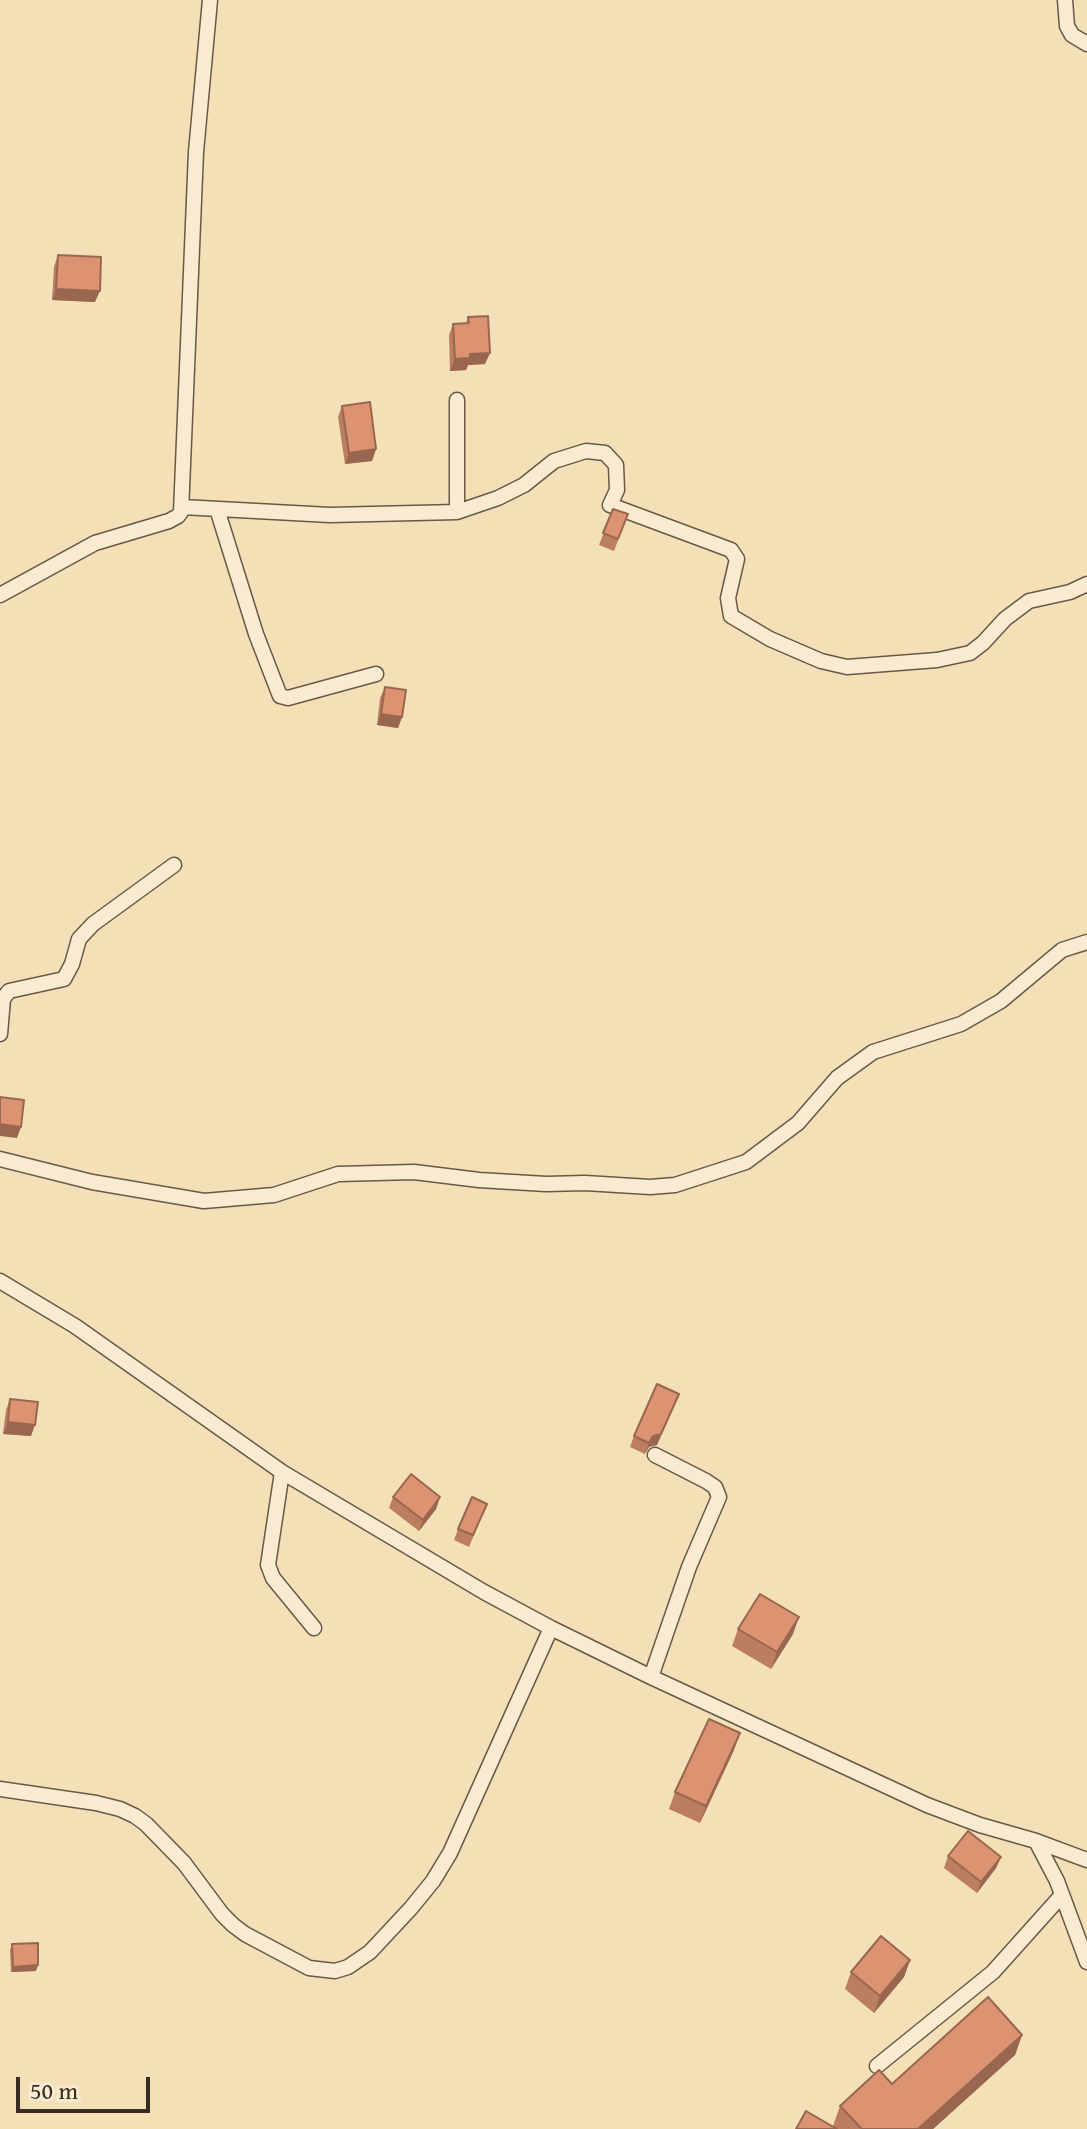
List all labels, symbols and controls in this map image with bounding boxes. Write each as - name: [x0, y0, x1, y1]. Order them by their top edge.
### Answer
- scale bar: [20, 2061, 154, 2111]
- text: 50 m: [30, 2073, 78, 2108]

